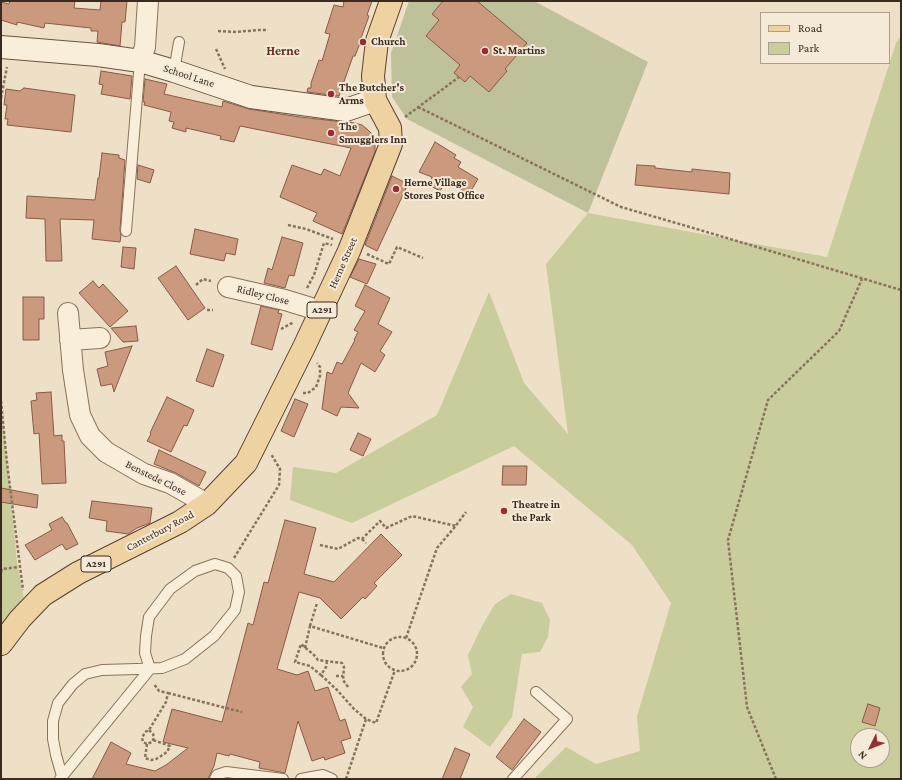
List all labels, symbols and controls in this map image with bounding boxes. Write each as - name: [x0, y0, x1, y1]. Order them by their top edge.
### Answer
- legend: [760, 12, 890, 64]
- text: Road: [798, 21, 822, 35]
- place label: Church: [371, 35, 406, 49]
- marker: Church: [358, 37, 368, 47]
- text: Park: [798, 41, 819, 55]
- district label: Herne: [266, 43, 300, 59]
- place label: St. Martins: [493, 44, 545, 58]
- marker: St. Martins: [480, 46, 490, 56]
- street label: School Lane: [162, 62, 216, 90]
- place label: The Butcher's Arms: [339, 81, 404, 107]
- marker: The Butcher's Arms: [326, 89, 336, 99]
- place label: The Smugglers Inn: [339, 120, 407, 146]
- marker: The Smugglers Inn: [326, 128, 336, 138]
- place label: Herne Village Stores Post Office: [404, 176, 485, 202]
- marker: Herne Village Stores Post Office: [391, 184, 401, 194]
- street label: Herne Street: [326, 235, 360, 291]
- street label: Ridley Close: [235, 282, 291, 308]
- road number: A291: [307, 302, 337, 318]
- street label: Benstede Close: [123, 458, 189, 498]
- place label: Theatre in the Park: [512, 498, 560, 524]
- marker: Theatre in the Park: [499, 506, 509, 516]
- street label: Canterbury Road: [124, 508, 196, 554]
- road number: A291: [81, 556, 111, 572]
- north arrow: [850, 728, 890, 768]
- text: N: [855, 749, 869, 762]

